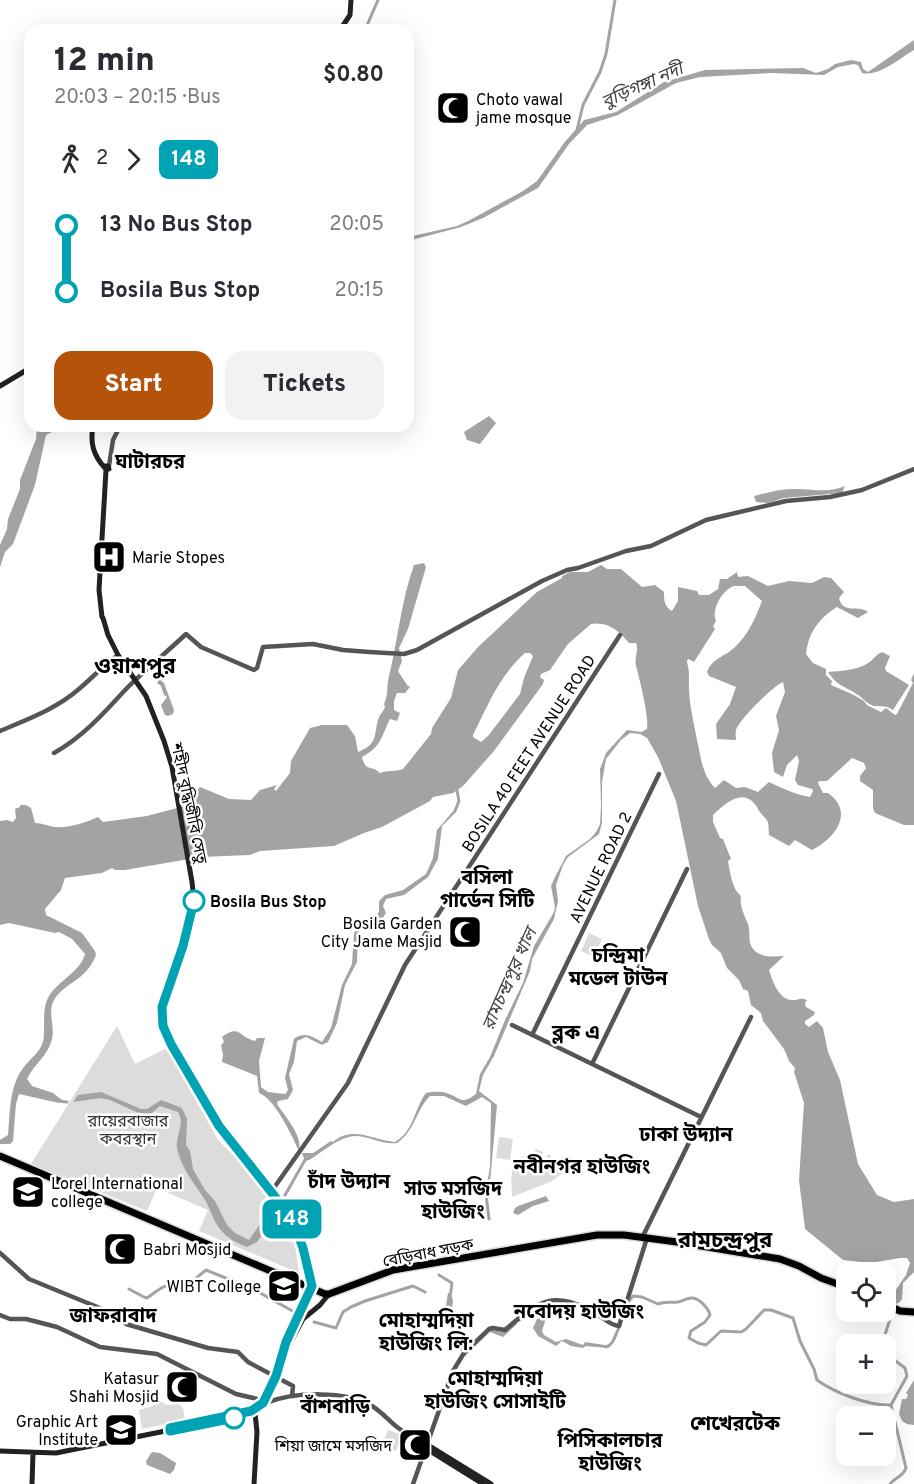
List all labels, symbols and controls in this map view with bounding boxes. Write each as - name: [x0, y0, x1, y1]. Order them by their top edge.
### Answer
- text: 12 min: [54, 41, 155, 83]
- water label: বুড়িগঙ্গা নদী: [598, 56, 690, 115]
- text: $0.80: [323, 62, 384, 89]
- text: 20:03 – 20:15 · Bus: [54, 85, 221, 111]
- mosque icon: Choto vawal jame mosque: [435, 90, 471, 126]
- place label: Choto vawal jame mosque: [475, 91, 571, 129]
- icon: walk: [54, 143, 87, 176]
- icon: forward: [117, 143, 150, 176]
- text: 2: [96, 146, 108, 172]
- text: 148: [171, 146, 206, 173]
- text: 13 No Bus Stop: [100, 212, 253, 239]
- text: 20:05: [329, 212, 384, 238]
- text: Bosila Bus Stop: [100, 278, 260, 305]
- text: 20:15: [335, 278, 384, 304]
- button: Start: [54, 351, 213, 420]
- button: Tickets: [225, 351, 384, 420]
- district label: ঘাটারচর: [114, 449, 186, 476]
- hospital icon: Marie Stopes: [91, 539, 127, 575]
- place label: Marie Stopes: [132, 549, 225, 569]
- street label: BOSILA 40 FEET AVENUE ROAD: [458, 652, 601, 856]
- district label: ওয়াশপুর: [94, 654, 177, 681]
- street label: শহীদ বুদ্ধিজীবি সেতু: [165, 740, 212, 866]
- street label: AVENUE ROAD 2: [566, 809, 637, 927]
- district label: বসিলা গার্ডেন সিটি: [440, 865, 535, 915]
- marker: Bosila Bus Stop: [183, 890, 205, 912]
- place label: Bosila Bus Stop: [210, 893, 326, 913]
- mosque icon: Bosila Garden City Jame Masjid: [447, 914, 483, 950]
- place label: Bosila Garden City Jame Masjid: [321, 915, 442, 953]
- water label: রামচন্দ্রপুর খাল: [478, 921, 545, 1034]
- district label: চন্দ্রিমা মডেল টাউন: [568, 943, 668, 993]
- district label: ব্লক এ: [551, 1021, 600, 1047]
- park label: রায়েরবাজার কবরস্থান: [87, 1112, 169, 1150]
- district label: ঢাকা উদ্যান: [638, 1122, 733, 1149]
- district label: নবীনগর হাউজিং: [512, 1154, 651, 1181]
- district label: চাঁদ উদ্যান: [307, 1169, 391, 1196]
- school or university icon: Lorel International college: [10, 1174, 46, 1210]
- place label: Lorel International college: [51, 1175, 183, 1213]
- district label: সাত মসজিদ হাউজিং: [403, 1176, 503, 1226]
- line badge: 148: [258, 1200, 326, 1238]
- text: 148: [274, 1206, 310, 1233]
- district label: রামচন্দ্রপুর: [677, 1228, 773, 1255]
- mosque icon: Babri Mosjid: [102, 1231, 138, 1267]
- street label: বেড়িবাধ সড়ক: [381, 1234, 477, 1273]
- place label: Babri Mosjid: [143, 1241, 231, 1261]
- map controls: [836, 1262, 896, 1466]
- button: locate: [836, 1262, 896, 1322]
- school or university icon: WIBT College: [266, 1268, 302, 1304]
- place label: WIBT College: [166, 1278, 261, 1298]
- district label: নবোদয় হাউজিং: [513, 1299, 644, 1326]
- district label: জাফরাবাদ: [68, 1304, 157, 1330]
- district label: মোহাম্মদিয়া হাউজিং লি:: [378, 1308, 474, 1358]
- button: +: [836, 1334, 896, 1394]
- district label: মোহাম্মদিয়া হাউজিং সোসাইটি: [423, 1366, 567, 1416]
- mosque icon: Katasur Shahi Mosjid: [164, 1369, 200, 1405]
- place label: Katasur Shahi Mosjid: [69, 1370, 159, 1408]
- district label: বাঁশবাড়ি: [299, 1394, 370, 1421]
- button: −: [836, 1406, 896, 1466]
- unlabelled marker: [223, 1407, 245, 1429]
- district label: শেখেরটেক: [690, 1411, 781, 1438]
- school or university icon: Graphic Art Institute: [103, 1412, 139, 1448]
- place label: Graphic Art Institute: [16, 1413, 98, 1451]
- mosque icon: শিয়া জামে মসজিদ: [397, 1427, 433, 1463]
- district label: পিসিকালচার হাউজিং: [557, 1428, 663, 1478]
- place label: শিয়া জামে মসজিদ: [274, 1436, 393, 1457]

